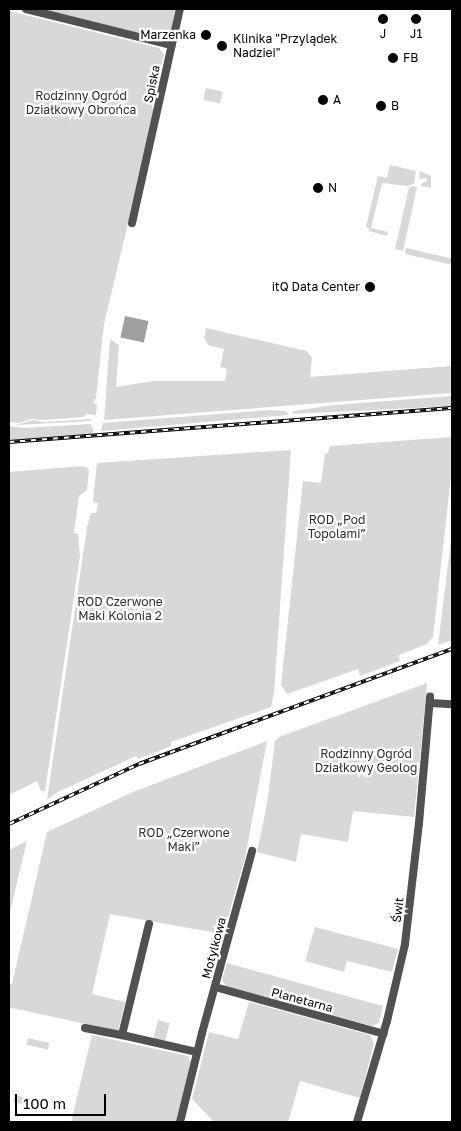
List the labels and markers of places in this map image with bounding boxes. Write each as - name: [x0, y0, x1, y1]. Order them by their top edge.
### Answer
- marker: J: [377, 13, 389, 25]
- marker: J1: [410, 13, 422, 25]
- place label: J: [380, 27, 386, 41]
- place label: J1: [410, 27, 422, 41]
- place label: Marzenka: [140, 28, 196, 42]
- marker: Marzenka: [200, 29, 212, 41]
- place label: Klinika "Przylądek Nadziei": [233, 32, 337, 60]
- marker: Klinika "Przylądek Nadziei": [215, 39, 229, 53]
- place label: FB: [403, 51, 418, 65]
- marker: FB: [387, 52, 399, 64]
- place label: A: [333, 93, 341, 107]
- marker: A: [317, 94, 329, 106]
- place label: B: [391, 99, 399, 113]
- marker: B: [375, 100, 387, 112]
- place label: N: [328, 181, 337, 195]
- marker: N: [312, 182, 324, 194]
- place label: itQ Data Center: [272, 280, 360, 294]
- marker: itQ Data Center: [364, 281, 376, 293]

